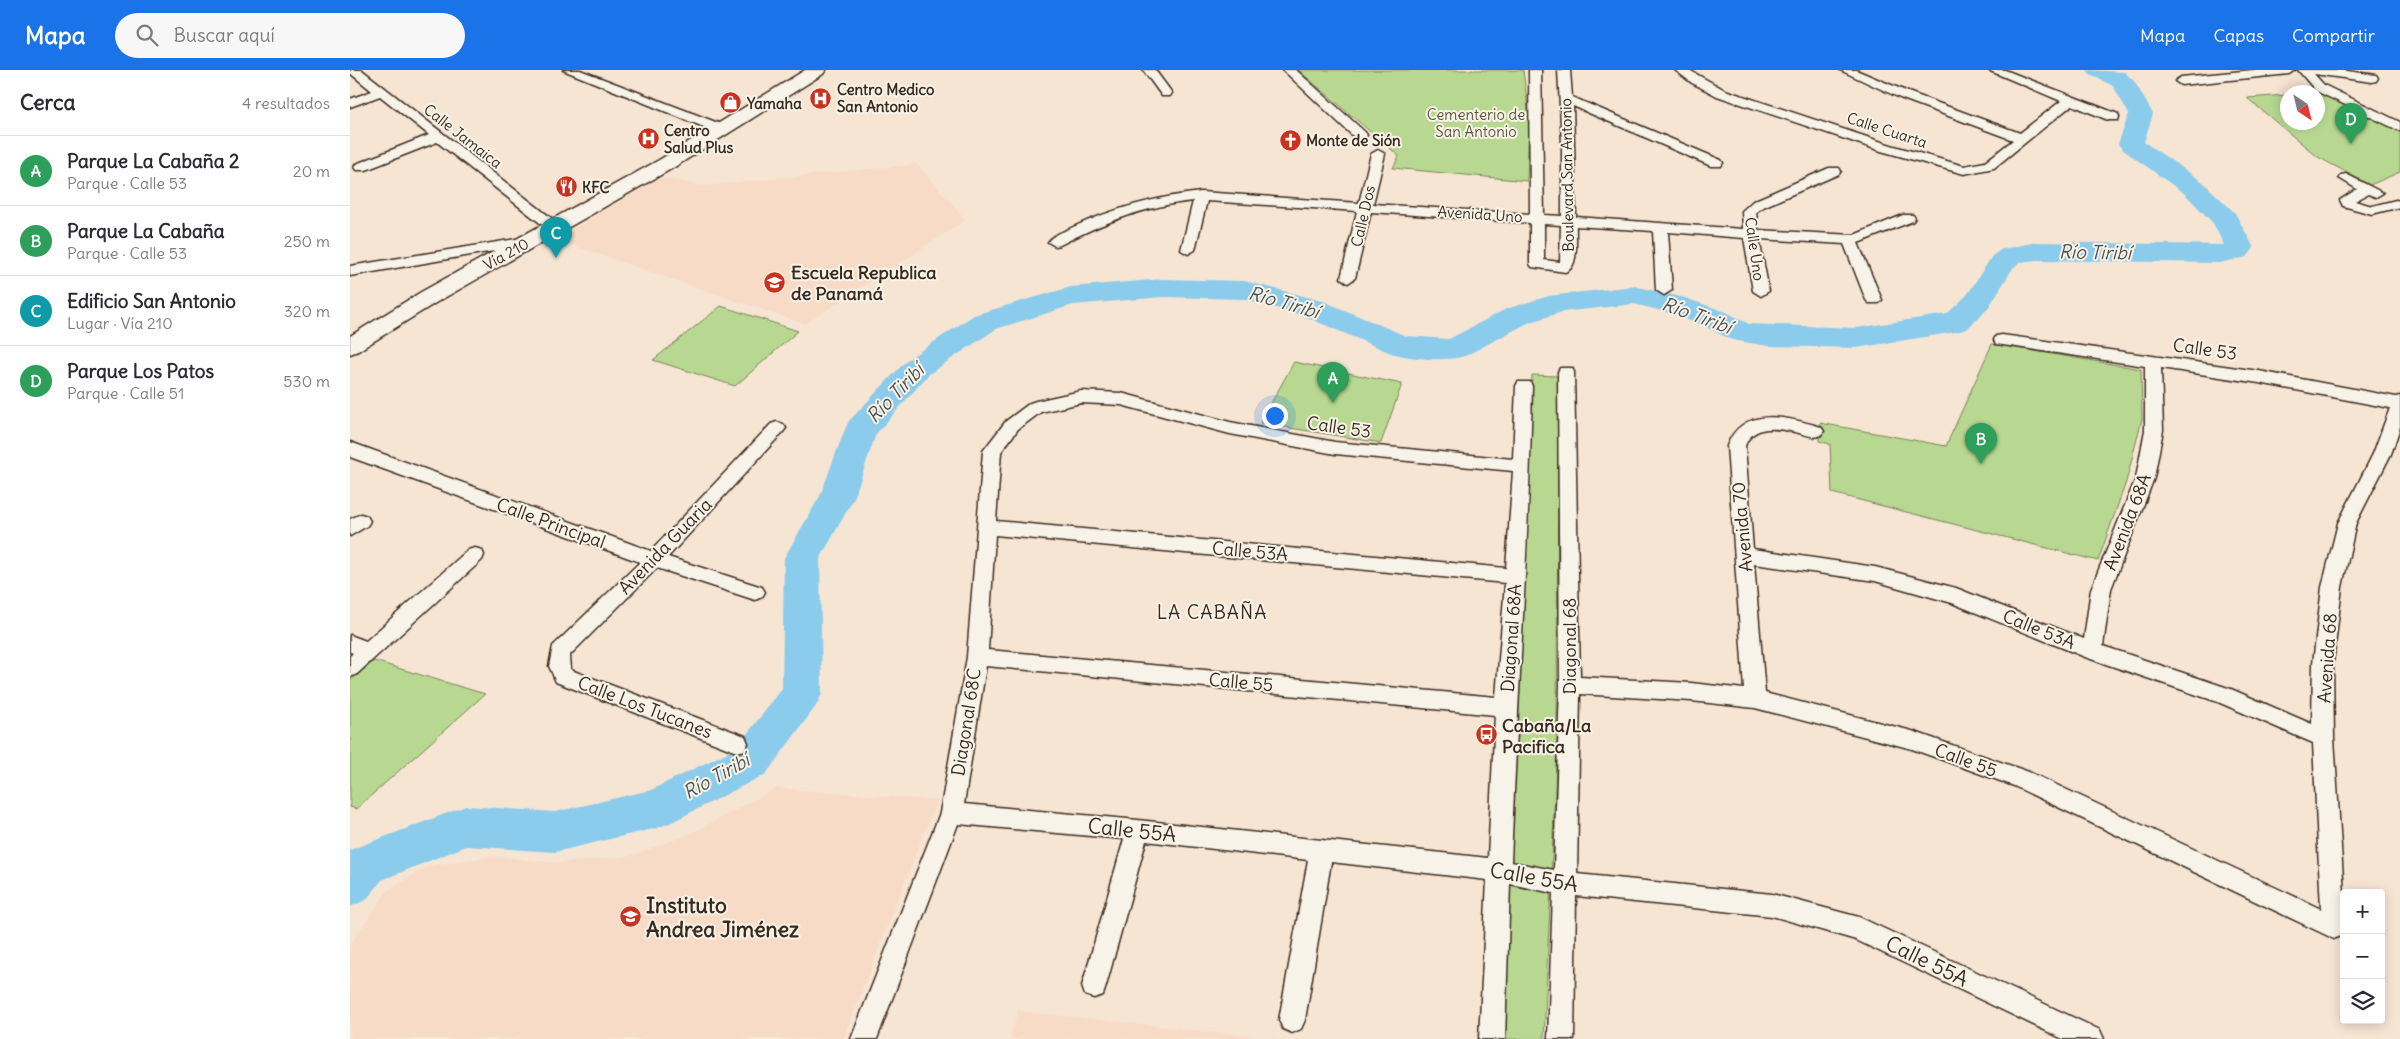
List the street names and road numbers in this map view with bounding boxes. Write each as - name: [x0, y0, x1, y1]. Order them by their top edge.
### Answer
- street label: Boulevard San Antonio: [1556, 98, 1578, 252]
- street label: Calle Jamaica: [420, 100, 506, 173]
- street label: Calle Cuarta: [1844, 108, 1930, 152]
- street label: Calle Dos: [1347, 183, 1379, 249]
- street label: Avenida Uno: [1437, 202, 1523, 226]
- street label: Calle Uno: [1741, 216, 1769, 282]
- street label: Vía 210: [480, 234, 532, 274]
- street label: Calle 53: [2171, 333, 2239, 365]
- street label: Calle 53: [1305, 411, 1373, 443]
- street label: Avenida 68A: [2098, 470, 2156, 574]
- street label: Avenida 70: [1727, 481, 1757, 573]
- street label: Calle Principal: [493, 493, 609, 553]
- street label: Avenida Guaria: [613, 493, 717, 599]
- street label: Calle 53A: [1211, 536, 1289, 566]
- street label: Diagonal 68A: [1496, 583, 1526, 693]
- street label: Diagonal 68: [1558, 598, 1581, 694]
- street label: Calle 53A: [1999, 604, 2079, 654]
- street label: Avenida 68: [2312, 612, 2342, 704]
- street label: Diagonal 68C: [946, 666, 986, 778]
- street label: Calle 55: [1208, 668, 1274, 696]
- street label: Calle Los Tucanes: [574, 671, 716, 743]
- street label: Calle 55: [1932, 738, 2000, 782]
- street label: Calle 55A: [1086, 812, 1178, 848]
- street label: Calle 55A: [1488, 856, 1580, 898]
- street label: Calle 55A: [1881, 929, 1973, 993]

